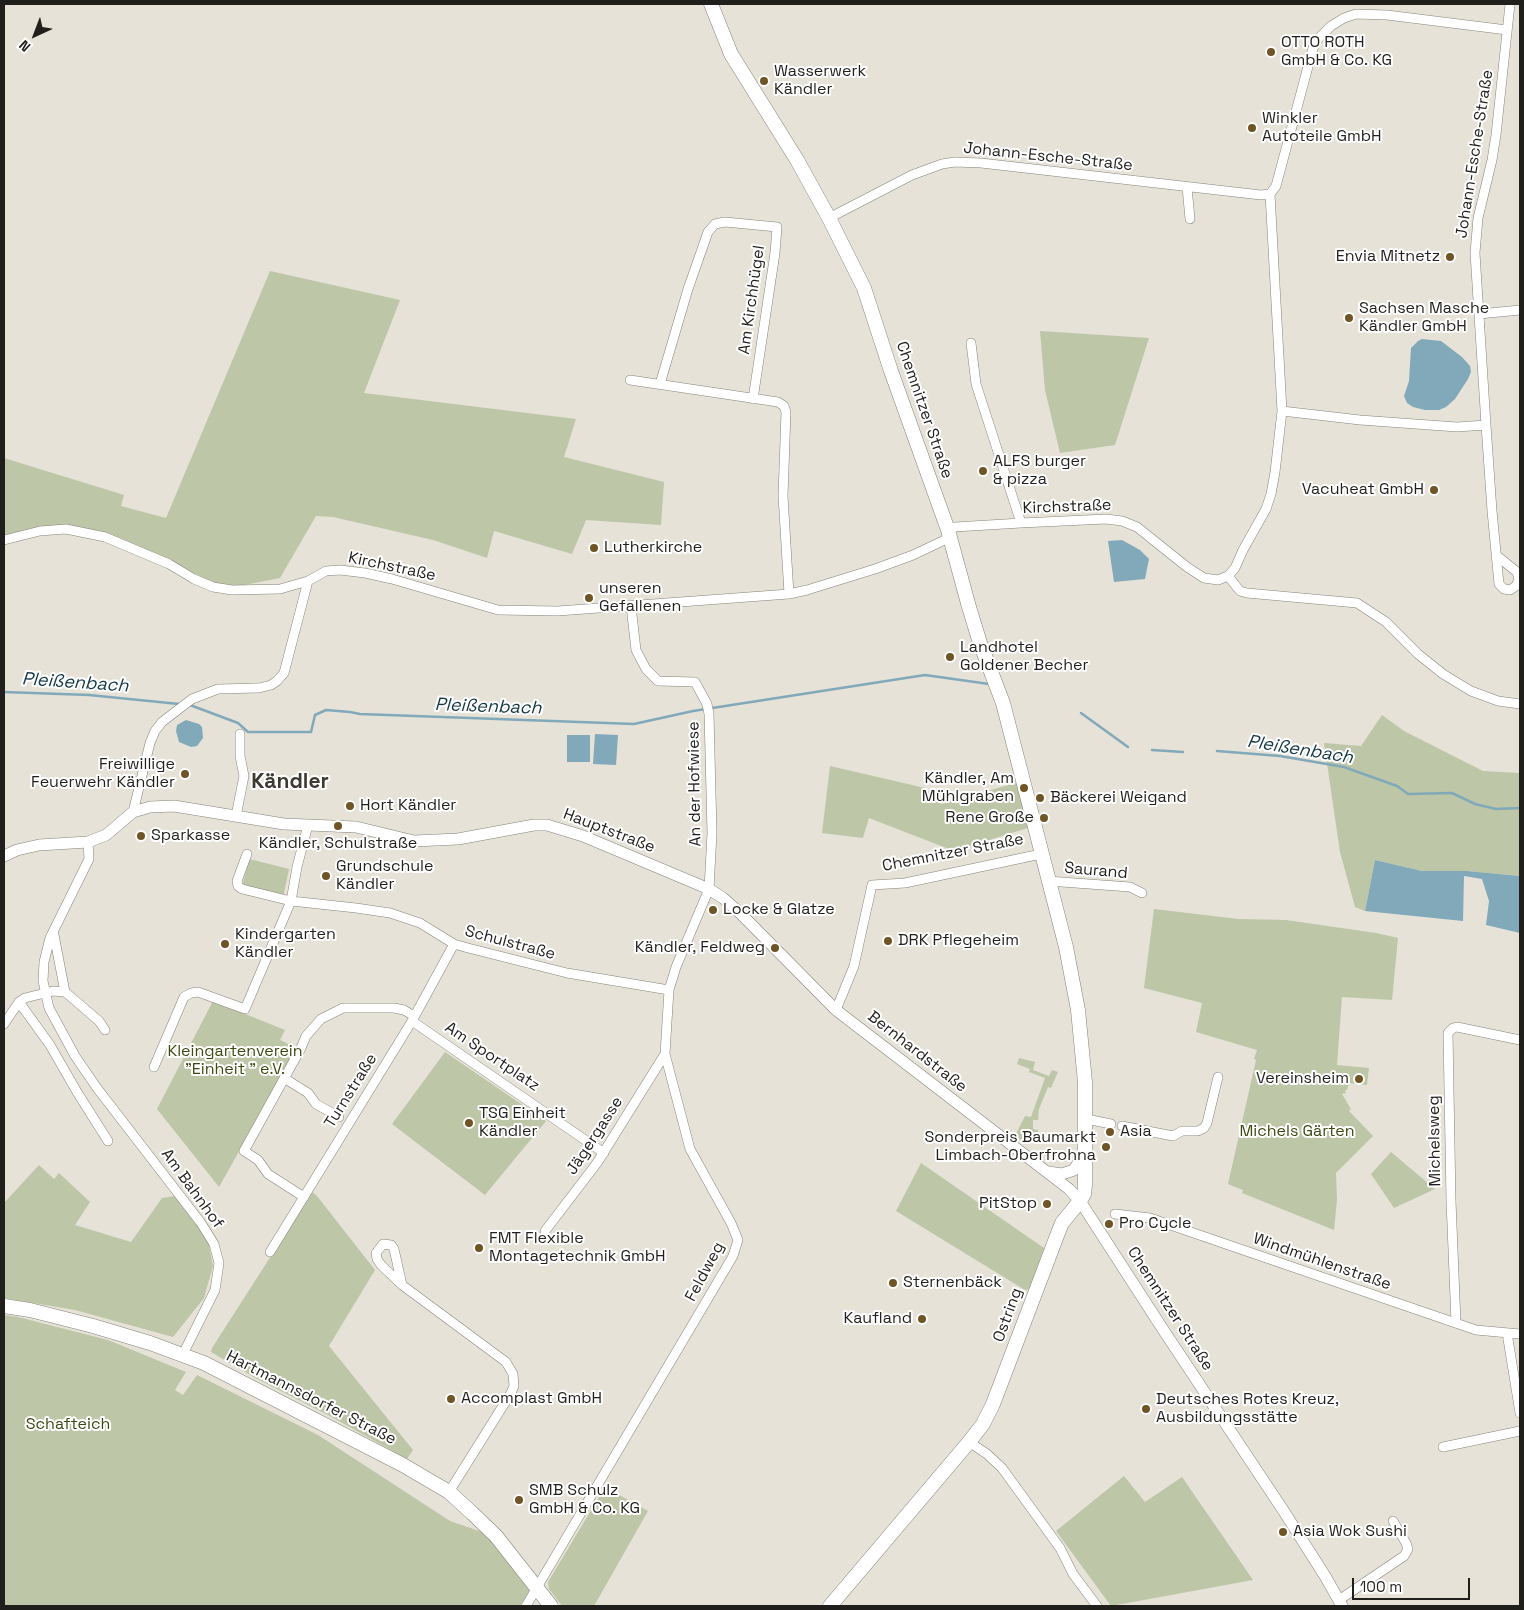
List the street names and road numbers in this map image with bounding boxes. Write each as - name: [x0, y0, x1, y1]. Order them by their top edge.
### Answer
- street label: Johann-Esche-Straße: [1452, 69, 1498, 239]
- street label: Johann-Esche-Straße: [962, 139, 1134, 175]
- street label: Am Kirchhügel: [735, 244, 769, 356]
- street label: Chemnitzer Straße: [892, 339, 956, 481]
- street label: Kirchstraße: [1022, 496, 1112, 518]
- street label: Kirchstraße: [347, 548, 437, 586]
- street label: An der Hofwiese: [684, 721, 706, 847]
- street label: Hauptstraße: [560, 805, 658, 857]
- street label: Chemnitzer Straße: [881, 830, 1025, 876]
- street label: Saurand: [1063, 859, 1129, 883]
- street label: Schulstraße: [463, 922, 557, 964]
- street label: Bernhardstraße: [863, 1007, 971, 1097]
- street label: Am Sportplatz: [441, 1018, 543, 1096]
- street label: Turnstraße: [321, 1050, 381, 1132]
- street label: Jägergasse: [563, 1093, 627, 1179]
- street label: Michelsweg: [1425, 1095, 1445, 1187]
- street label: Am Bahnhof: [157, 1145, 227, 1233]
- street label: Windmühlenstraße: [1251, 1229, 1393, 1295]
- street label: Feldweg: [681, 1239, 729, 1305]
- street label: Chemnitzer Straße: [1123, 1244, 1217, 1374]
- street label: Ostring: [989, 1285, 1027, 1345]
- street label: Hartmannsdorfer Straße: [223, 1347, 399, 1449]

